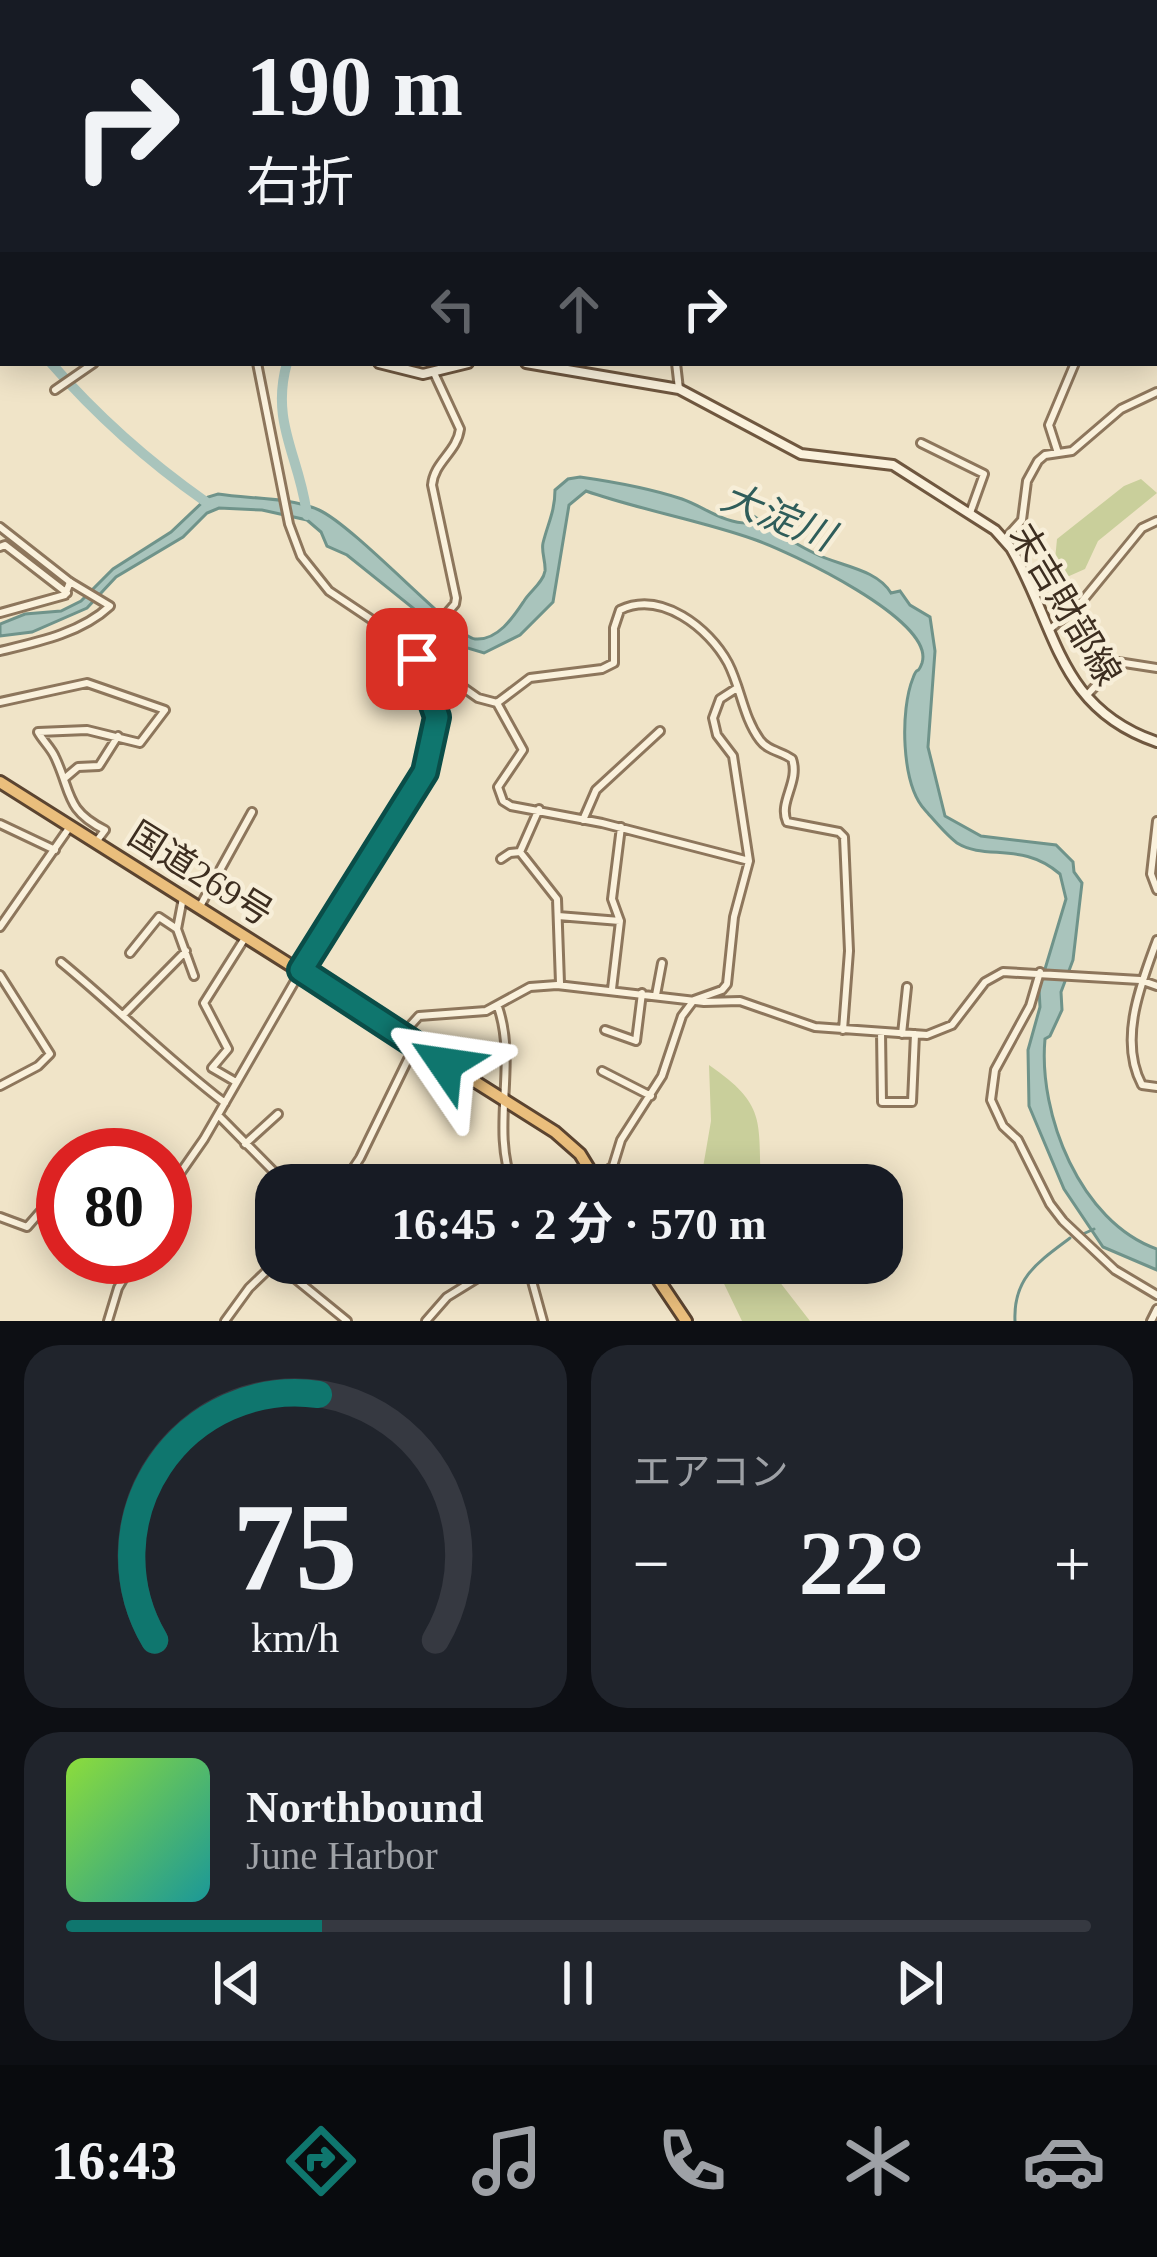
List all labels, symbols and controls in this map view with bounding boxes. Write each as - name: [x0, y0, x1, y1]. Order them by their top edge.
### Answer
- text: 190 m: [246, 40, 463, 133]
- icon: right: [48, 48, 204, 204]
- text: 右折: [246, 153, 354, 213]
- icon: left: [420, 276, 486, 342]
- icon: ahead: [546, 276, 612, 342]
- icon: right: [672, 276, 738, 342]
- water label: 大淀川: [716, 475, 844, 560]
- street label: 末吉財部線: [1002, 517, 1129, 692]
- pin: [366, 608, 468, 710]
- icon: arrive: [384, 626, 450, 692]
- street label: 国道269号: [121, 814, 280, 934]
- position arrow: [382, 1001, 508, 1127]
- speed limit sign: 80: [36, 1128, 192, 1284]
- text: 16:45 · 2 分 · 570 m: [392, 1199, 767, 1249]
- text: エアコン: [633, 1450, 789, 1493]
- text: 75: [233, 1478, 358, 1616]
- text: 22°: [799, 1514, 925, 1613]
- text: −: [633, 1527, 670, 1600]
- text: +: [1054, 1527, 1091, 1600]
- text: km/h: [251, 1613, 339, 1660]
- text: Northbound: [246, 1782, 484, 1832]
- text: June Harbor: [246, 1834, 438, 1877]
- icon: previous: [204, 1950, 270, 2016]
- icon: pause: [545, 1950, 611, 2016]
- icon: next: [887, 1950, 953, 2016]
- icon: directions: [279, 2119, 363, 2203]
- icon: music: [465, 2119, 549, 2203]
- icon: phone: [650, 2119, 734, 2203]
- icon: climate: [836, 2119, 920, 2203]
- icon: car: [1022, 2119, 1106, 2203]
- text: 16:43: [51, 2131, 177, 2191]

